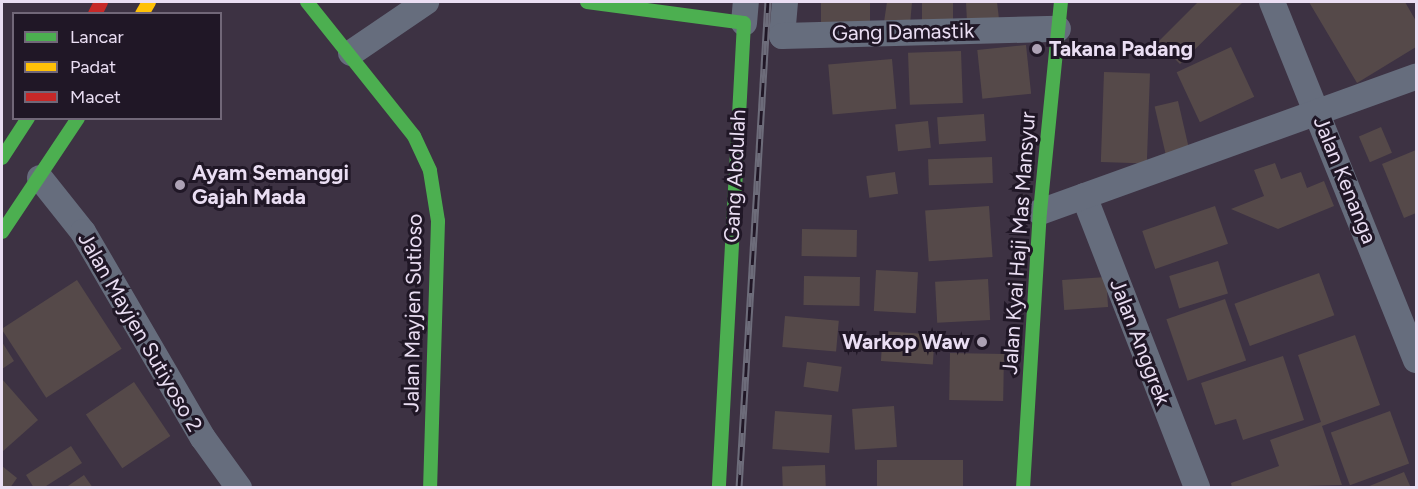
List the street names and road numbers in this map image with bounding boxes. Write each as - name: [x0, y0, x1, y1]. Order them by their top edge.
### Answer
- street label: Gang Damastik: [832, 18, 974, 46]
- street label: Gang Abdulah: [719, 109, 751, 243]
- street label: Jalan Kyai Haji Mas Mansyur: [997, 111, 1041, 375]
- street label: Jalan Kenanga: [1308, 113, 1382, 247]
- street label: Jalan Mayjen Sutioso: [399, 213, 427, 413]
- street label: Jalan Mayjen Sutiyoso 2: [72, 228, 208, 436]
- street label: Jalan Anggrek: [1104, 275, 1176, 409]

